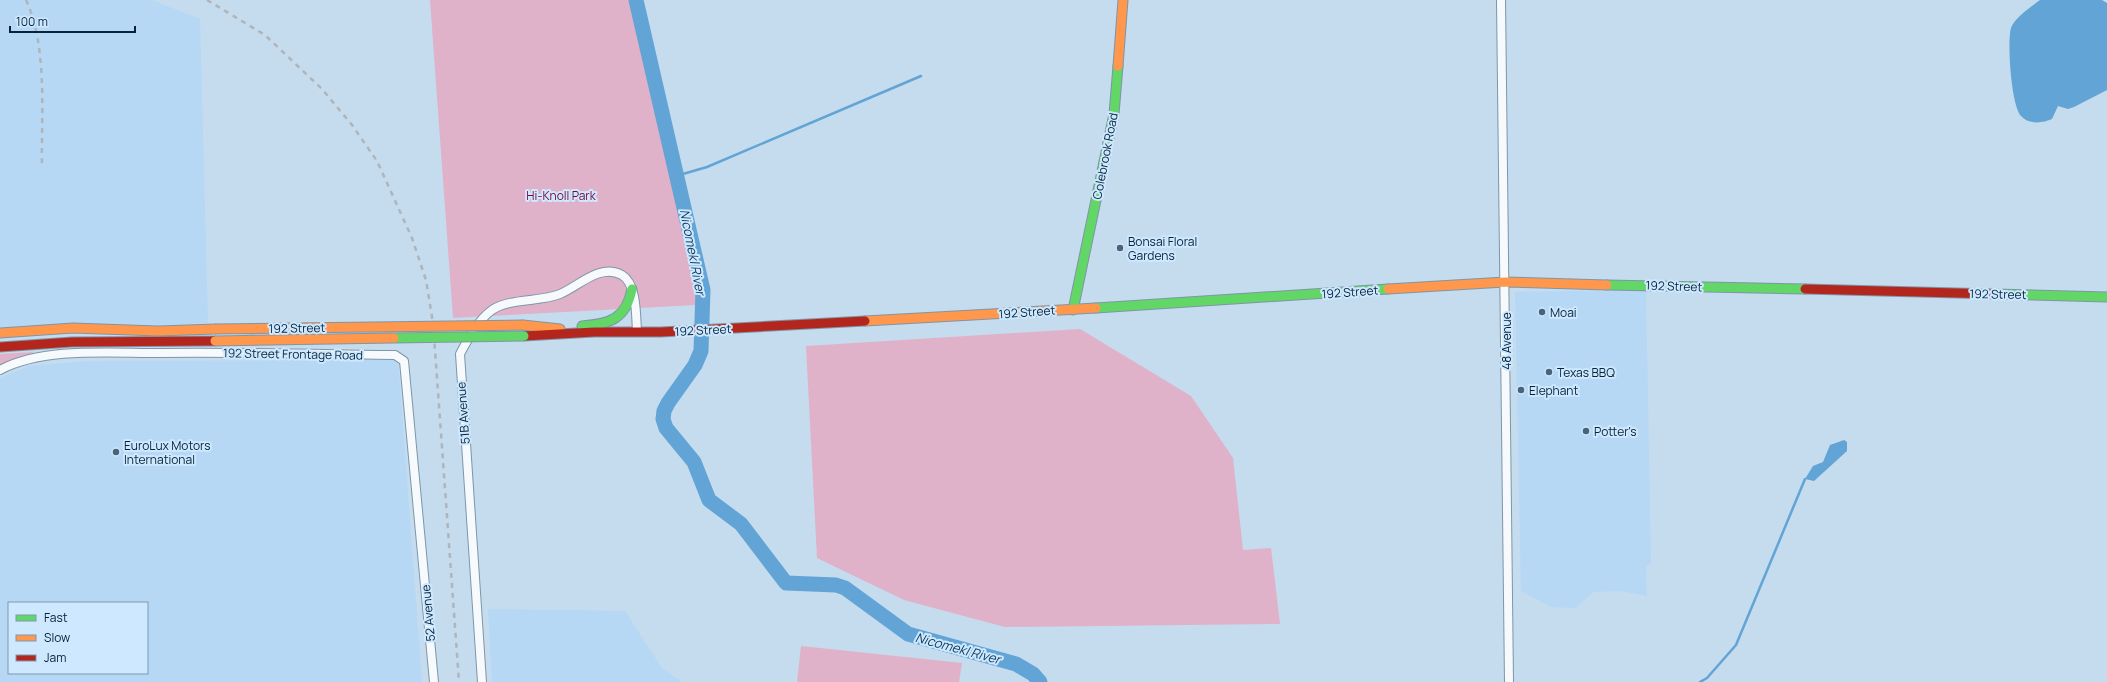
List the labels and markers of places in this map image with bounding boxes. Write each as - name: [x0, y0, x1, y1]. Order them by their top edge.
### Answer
- place label: Bonsai Floral Gardens: [1128, 233, 1197, 264]
- marker: Bonsai Floral Gardens: [1115, 243, 1125, 253]
- place label: Moai: [1550, 304, 1577, 321]
- marker: Moai: [1537, 307, 1547, 317]
- place label: Texas BBQ: [1557, 364, 1615, 381]
- marker: Texas BBQ: [1544, 367, 1554, 377]
- place label: Elephant: [1529, 382, 1579, 399]
- marker: Elephant: [1516, 385, 1526, 395]
- place label: Potter's: [1594, 423, 1636, 440]
- marker: Potter's: [1581, 426, 1591, 436]
- place label: EuroLux Motors International: [124, 437, 211, 468]
- marker: EuroLux Motors International: [111, 447, 121, 457]

